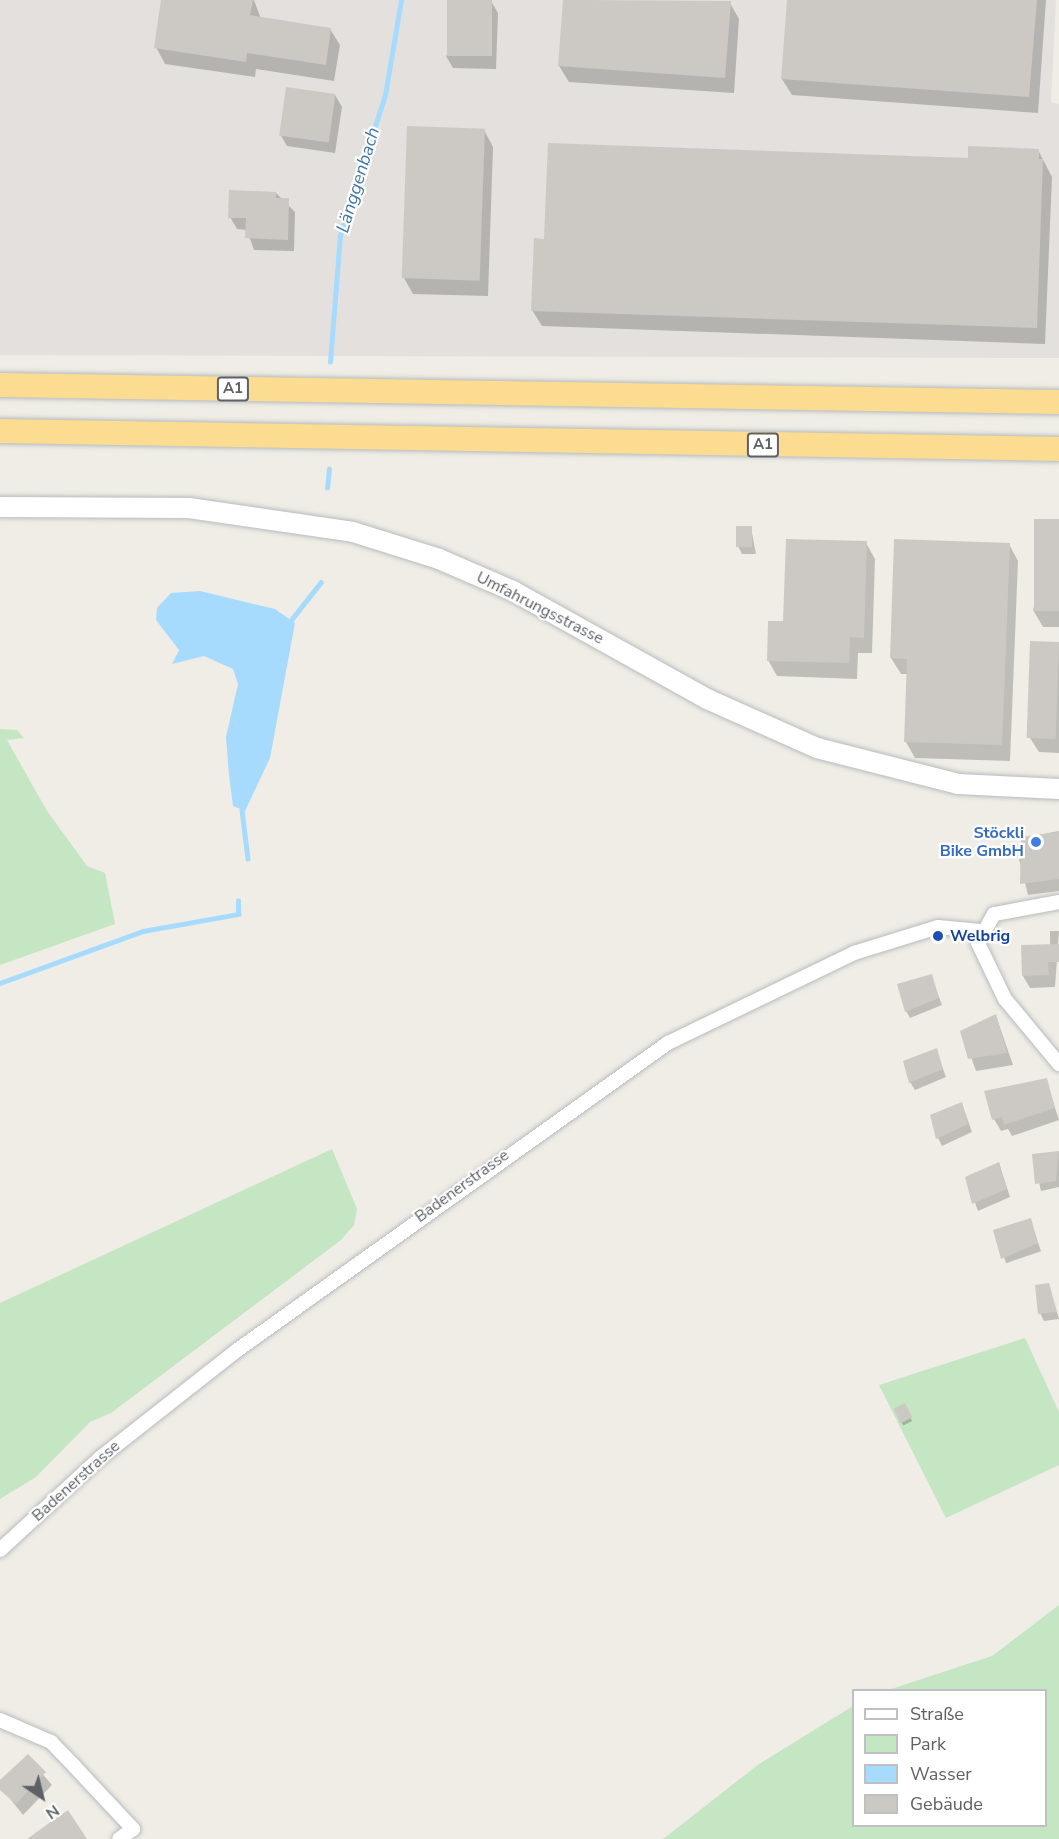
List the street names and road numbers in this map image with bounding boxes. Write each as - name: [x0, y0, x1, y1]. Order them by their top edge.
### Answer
- road number: A1: [216, 377, 250, 401]
- road number: A1: [746, 433, 780, 457]
- street label: Umfahrungsstrasse: [473, 568, 607, 648]
- street label: Badenerstrasse: [411, 1145, 513, 1227]
- street label: Badenerstrasse: [28, 1437, 124, 1525]

